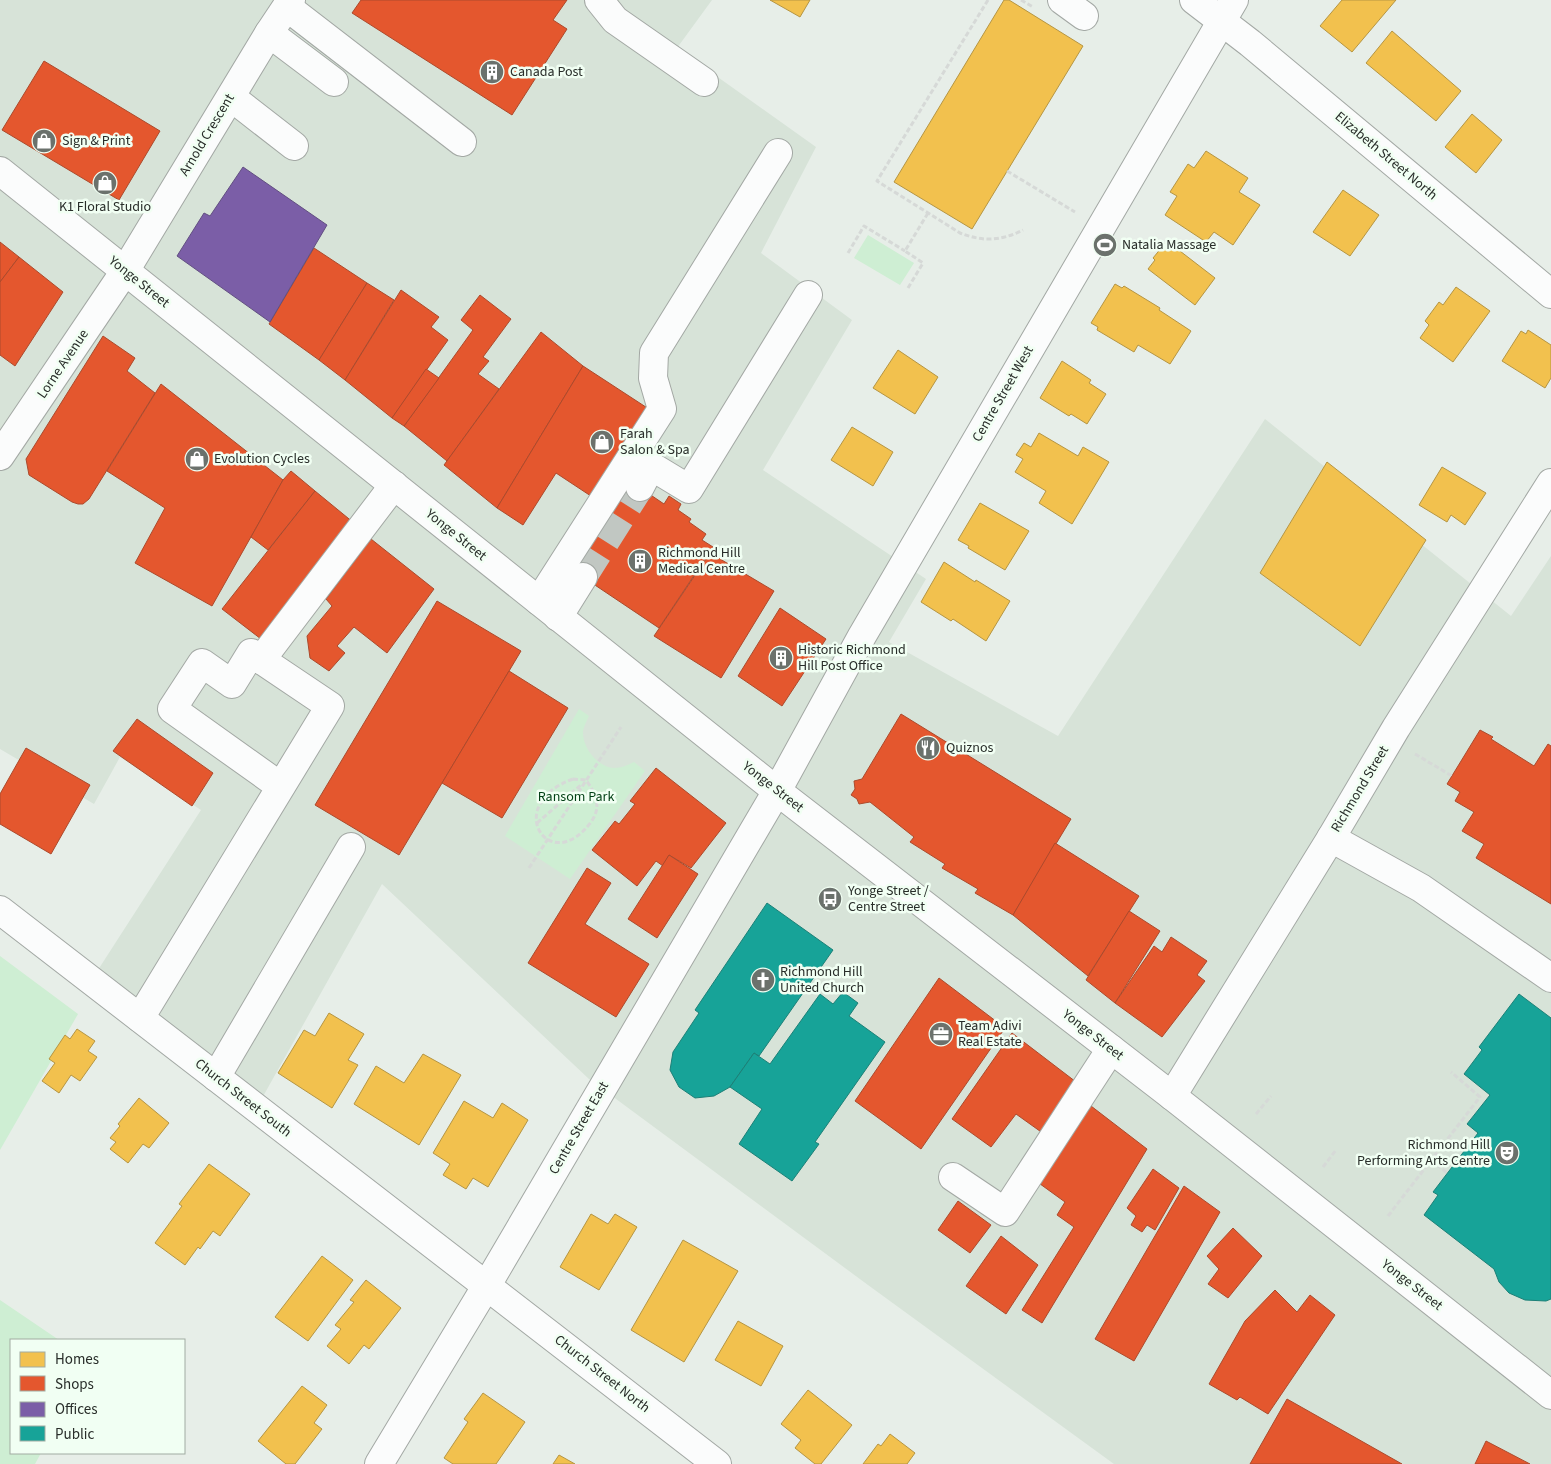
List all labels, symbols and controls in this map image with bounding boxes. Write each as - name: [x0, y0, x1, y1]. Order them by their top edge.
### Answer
- building icon: Canada Post: [479, 59, 505, 85]
- place label: Canada Post: [510, 62, 583, 82]
- street label: Arnold Crescent: [175, 90, 240, 180]
- street label: Elizabeth Street North: [1330, 107, 1442, 205]
- shop icon: Sign & Print: [31, 128, 57, 154]
- place label: Sign & Print: [62, 131, 131, 151]
- shop icon: K1 Floral Studio: [92, 170, 118, 196]
- place label: K1 Floral Studio: [59, 197, 151, 217]
- sports icon: Natalia Massage: [1092, 232, 1118, 258]
- place label: Natalia Massage: [1122, 235, 1216, 255]
- street label: Yonge Street: [104, 251, 174, 313]
- street label: Lorne Avenue: [32, 325, 94, 403]
- street label: Centre Street West: [967, 342, 1039, 446]
- place label: Farah Salon & Spa: [620, 424, 690, 460]
- shop icon: Farah Salon & Spa: [589, 429, 615, 455]
- shop icon: Evolution Cycles: [184, 446, 210, 472]
- place label: Evolution Cycles: [214, 449, 310, 469]
- street label: Yonge Street: [421, 504, 491, 566]
- place label: Richmond Hill Medical Centre: [658, 543, 745, 579]
- building icon: Richmond Hill Medical Centre: [627, 548, 653, 574]
- place label: Historic Richmond Hill Post Office: [798, 640, 906, 676]
- building icon: Historic Richmond Hill Post Office: [768, 645, 794, 671]
- restaurant icon: Quiznos: [915, 735, 941, 761]
- place label: Quiznos: [946, 738, 994, 758]
- street label: Richmond Street: [1326, 742, 1394, 836]
- street label: Yonge Street: [737, 756, 808, 818]
- park label: Ransom Park: [538, 787, 614, 807]
- place label: Yonge Street / Centre Street: [847, 881, 929, 917]
- bus stop icon: Yonge Street / Centre Street: [817, 886, 843, 912]
- place label: Richmond Hill United Church: [780, 962, 864, 998]
- church icon: Richmond Hill United Church: [750, 967, 776, 993]
- street label: Yonge Street: [1057, 1004, 1128, 1066]
- place label: Team Adivi Real Estate: [958, 1016, 1022, 1052]
- office icon: Team Adivi Real Estate: [928, 1021, 954, 1047]
- street label: Church Street South: [190, 1054, 296, 1142]
- street label: Centre Street East: [544, 1078, 614, 1178]
- place label: Richmond Hill Performing Arts Centre: [1357, 1135, 1490, 1171]
- theatre icon: Richmond Hill Performing Arts Centre: [1494, 1140, 1520, 1166]
- street label: Yonge Street: [1376, 1254, 1447, 1316]
- street label: Church Street North: [550, 1330, 654, 1418]
- legend: [10, 1339, 185, 1454]
- text: Homes: [55, 1349, 99, 1370]
- text: Shops: [55, 1374, 94, 1395]
- text: Offices: [55, 1399, 98, 1420]
- text: Public: [55, 1424, 94, 1445]

